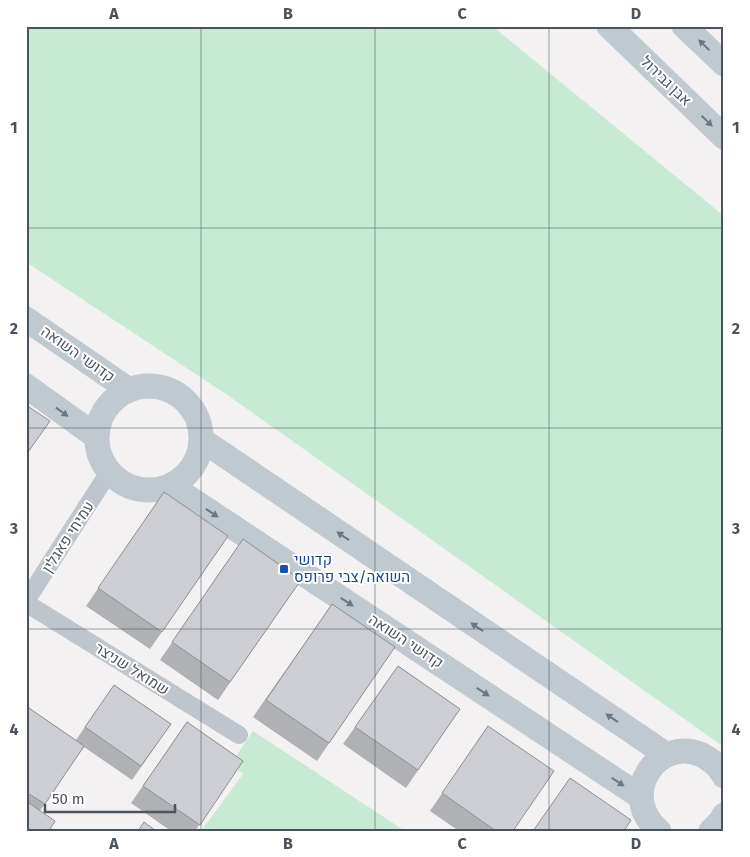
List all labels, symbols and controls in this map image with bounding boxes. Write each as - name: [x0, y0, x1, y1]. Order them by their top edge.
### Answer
- text: A: [108, 4, 119, 23]
- text: B: [283, 4, 293, 23]
- text: C: [457, 4, 467, 23]
- text: D: [631, 4, 641, 23]
- one-way arrow: [698, 39, 710, 51]
- street label: אבן גבירול: [637, 52, 695, 110]
- one-way arrow: [701, 115, 713, 127]
- text: 1: [10, 118, 18, 137]
- text: 1: [732, 118, 740, 137]
- text: 2: [10, 319, 18, 338]
- text: 2: [732, 319, 740, 338]
- street label: קדושי השואה: [38, 322, 118, 386]
- one-way arrow: [55, 407, 69, 417]
- street label: עמיחי פאגלין: [38, 498, 98, 576]
- one-way arrow: [205, 508, 218, 517]
- text: 3: [9, 519, 18, 538]
- text: 3: [731, 519, 740, 538]
- one-way arrow: [336, 531, 350, 540]
- place label: קדושי השואה/צבי פרופס: [294, 551, 410, 586]
- marker: קדושי השואה/צבי פרופס: [278, 563, 290, 575]
- one-way arrow: [340, 597, 354, 607]
- street label: קדושי השואה: [365, 610, 447, 672]
- one-way arrow: [471, 622, 484, 632]
- street label: שמואל שניצר: [91, 639, 173, 699]
- one-way arrow: [476, 687, 489, 697]
- one-way arrow: [605, 713, 619, 723]
- text: 4: [9, 720, 19, 739]
- text: 4: [731, 720, 741, 739]
- one-way arrow: [611, 777, 625, 787]
- scale bar: [45, 782, 175, 814]
- text: 50 m: [52, 790, 85, 808]
- text: A: [108, 834, 119, 853]
- text: B: [283, 834, 293, 853]
- text: C: [457, 834, 467, 853]
- text: D: [631, 834, 641, 853]

